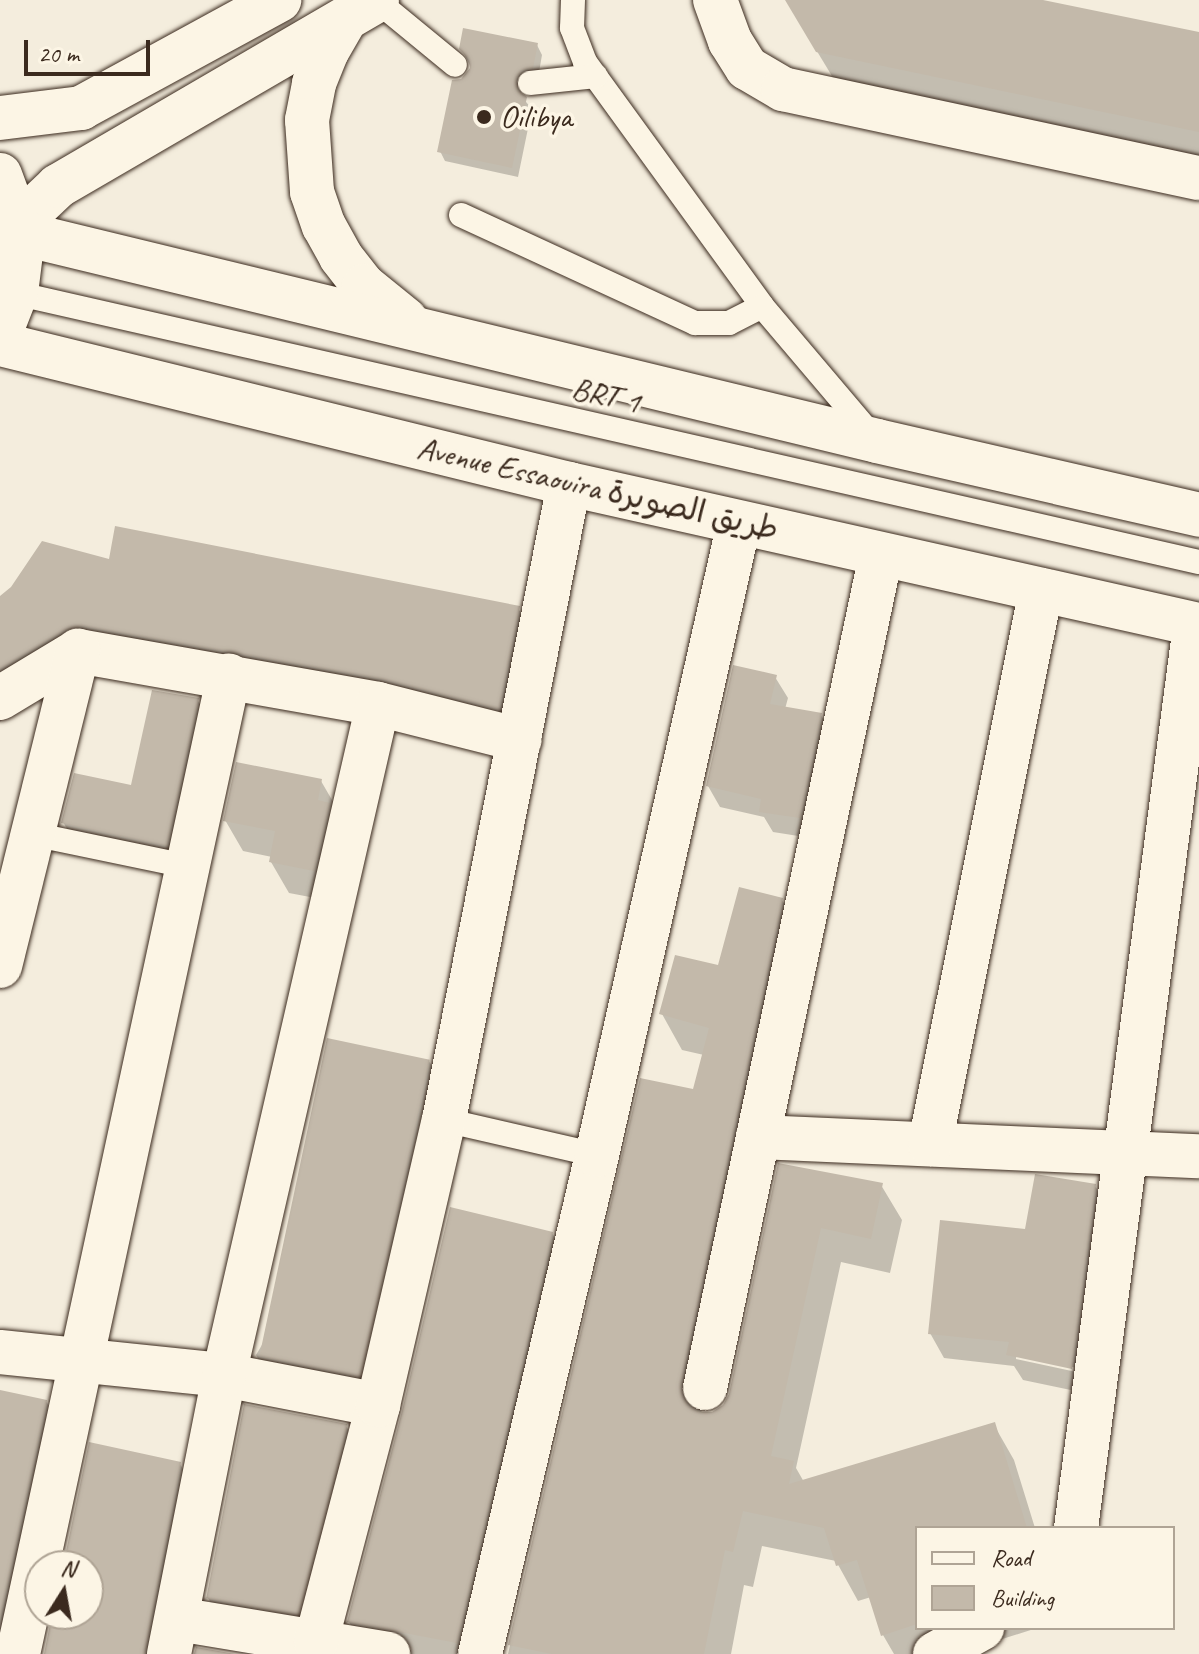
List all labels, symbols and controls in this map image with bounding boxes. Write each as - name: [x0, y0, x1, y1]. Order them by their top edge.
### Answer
- scale bar: [28, 24, 154, 74]
- text: 20 m: [38, 39, 79, 69]
- place label: Oilibya: [500, 98, 572, 136]
- marker: Oilibya: [475, 108, 493, 126]
- street label: BRT 1: [568, 370, 644, 422]
- street label: Avenue Essaouira طريق الصويرة: [414, 429, 782, 549]
- legend: [915, 1526, 1175, 1630]
- text: Road: [991, 1543, 1031, 1573]
- north arrow: [24, 1550, 104, 1630]
- text: N: [59, 1553, 78, 1583]
- text: Building: [991, 1583, 1054, 1613]

